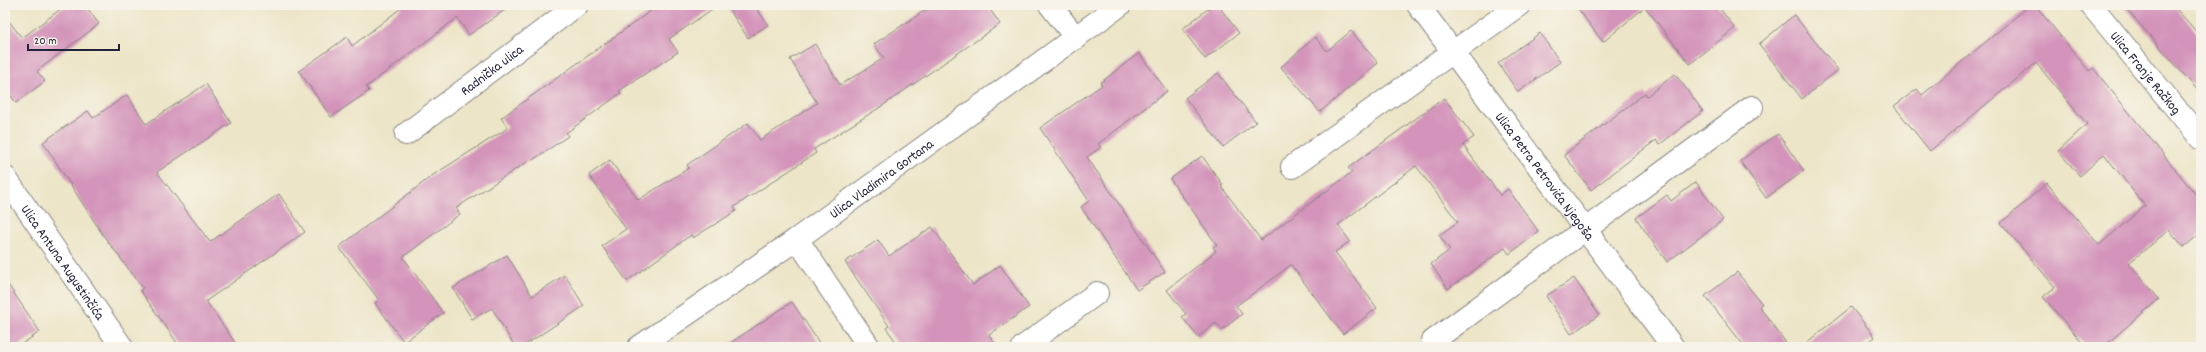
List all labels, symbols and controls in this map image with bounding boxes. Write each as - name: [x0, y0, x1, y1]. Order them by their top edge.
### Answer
- scale bar: [28, 26, 119, 52]
- street label: Ulica Franje Račkog: [2104, 27, 2185, 120]
- text: 20 m: [34, 33, 57, 50]
- street label: Radnička ulica: [457, 41, 529, 102]
- street label: Ulica Petra Petrovića Njegoša: [1489, 109, 1598, 246]
- street label: Ulica Vladimira Gortana: [826, 135, 939, 224]
- street label: Ulica Antuna Augustinčića: [15, 201, 109, 325]

